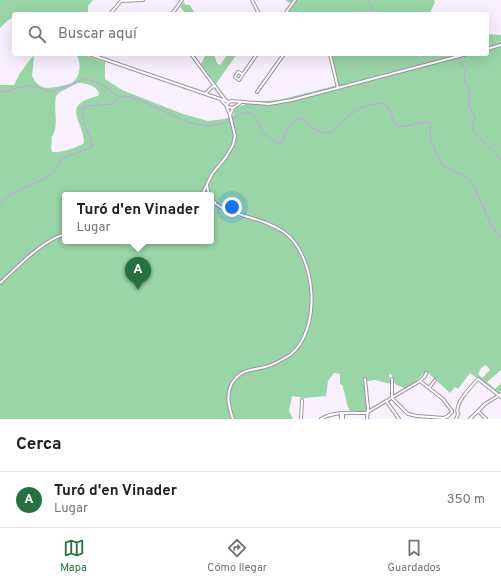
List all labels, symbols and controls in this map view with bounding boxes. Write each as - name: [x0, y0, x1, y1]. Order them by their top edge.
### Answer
- search box: [12, 12, 489, 56]
- icon: search: [26, 23, 48, 45]
- text: Buscar aquí: [58, 25, 137, 44]
- popup: [62, 192, 214, 244]
- your location: [222, 197, 242, 217]
- text: Turó d'en Vinader: [77, 201, 199, 220]
- text: Lugar: [77, 220, 111, 236]
- pin: A: [125, 257, 151, 290]
- text: Cerca: [16, 434, 62, 456]
- text: Turó d'en Vinader: [54, 482, 177, 501]
- text: A: [24, 492, 34, 508]
- text: 350 m: [447, 492, 485, 508]
- text: Lugar: [54, 501, 88, 517]
- tab: Mapa: [60, 537, 87, 575]
- tab: Cómo llegar: [207, 537, 267, 575]
- tab: Guardados: [388, 537, 441, 575]

